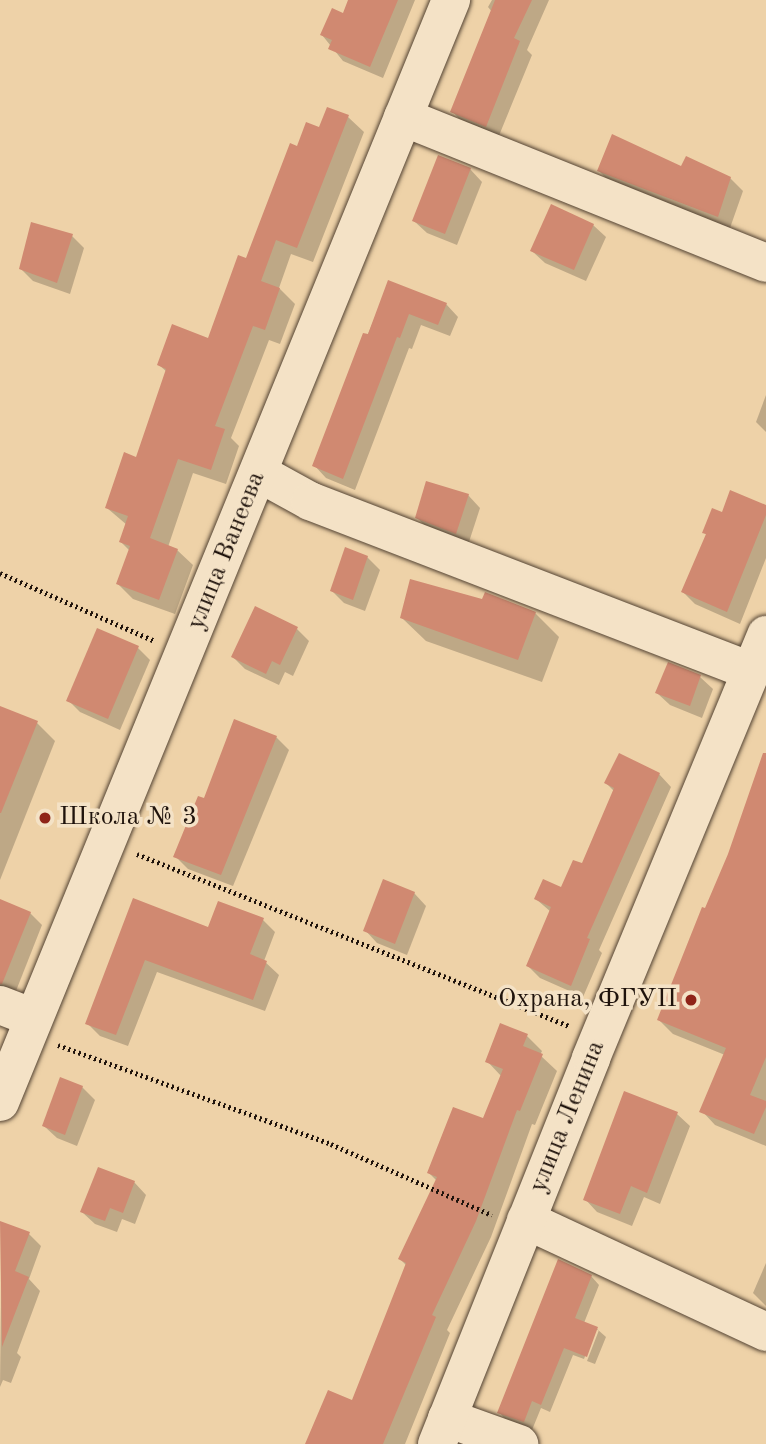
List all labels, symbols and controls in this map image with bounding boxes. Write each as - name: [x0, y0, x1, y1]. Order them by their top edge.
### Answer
- street label: улица Ванеева: [181, 467, 273, 635]
- place label: Школа № 3: [59, 802, 197, 834]
- marker: Школа № 3: [37, 810, 53, 826]
- place label: Охрана, ФГУП: [498, 984, 677, 1016]
- marker: Охрана, ФГУП: [683, 992, 699, 1008]
- street label: улица Ленина: [523, 1036, 613, 1198]

